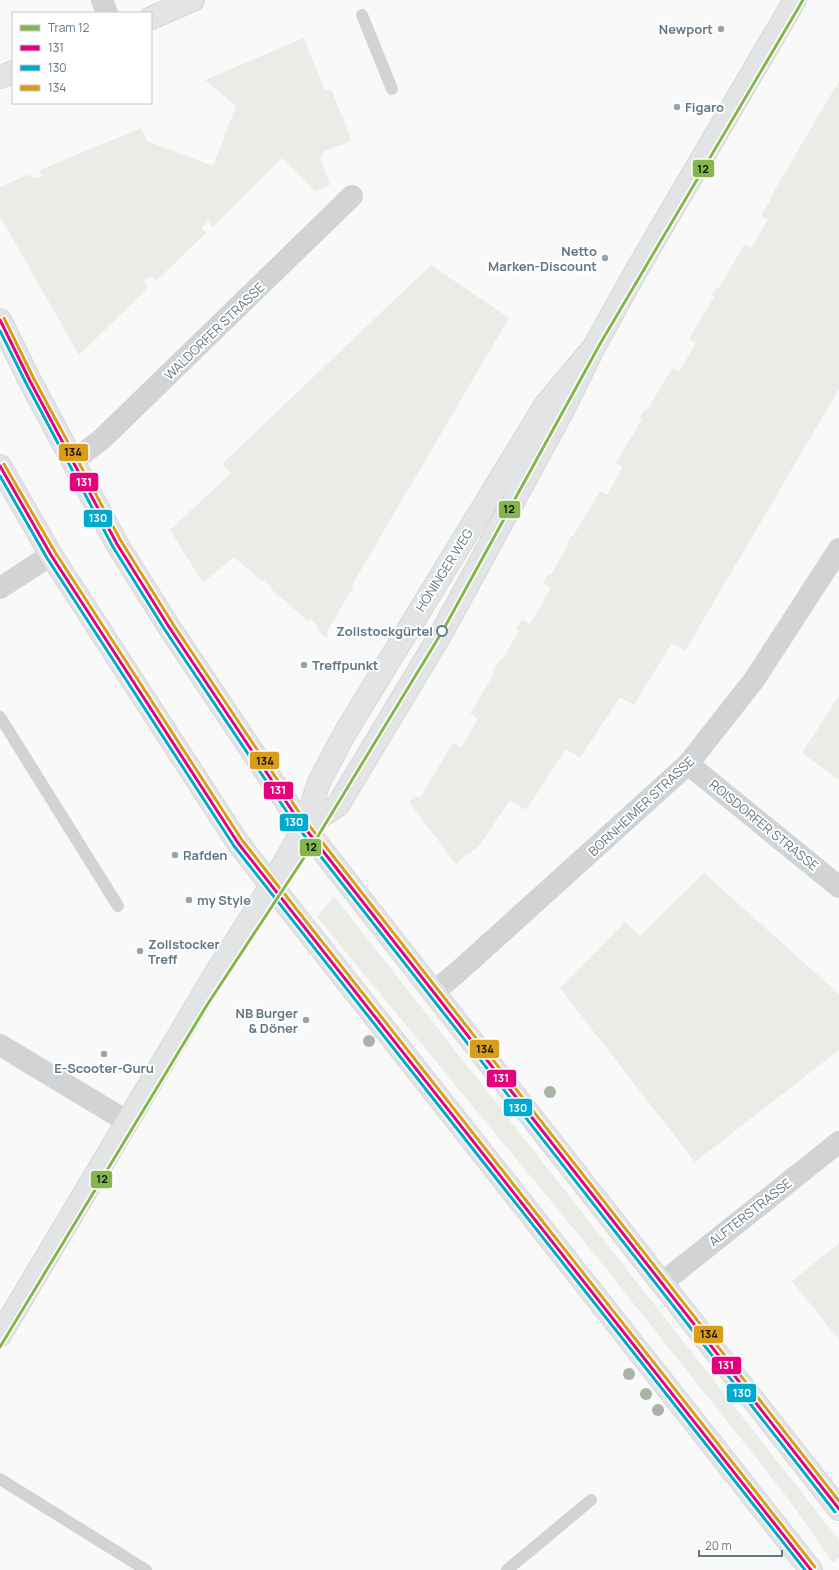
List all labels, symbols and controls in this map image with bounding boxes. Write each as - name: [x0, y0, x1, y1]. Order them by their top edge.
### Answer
- legend: [12, 12, 152, 104]
- text: Tram 12: [48, 19, 90, 36]
- place label: Newport: [659, 20, 713, 38]
- marker: Newport: [716, 24, 726, 34]
- text: 131: [48, 39, 64, 56]
- text: 130: [48, 59, 67, 76]
- text: 134: [48, 79, 66, 96]
- place label: Figaro: [685, 98, 724, 116]
- marker: Figaro: [672, 102, 682, 112]
- line badge: 12: [692, 159, 715, 178]
- text: 12: [697, 161, 709, 176]
- place label: Netto Marken-Discount: [488, 242, 597, 275]
- marker: Netto Marken-Discount: [600, 253, 610, 263]
- street label: WALDORFER STRASSE: [160, 278, 268, 384]
- line badge: 134: [58, 443, 89, 462]
- text: 134: [64, 444, 82, 459]
- line badge: 131: [69, 472, 99, 492]
- text: 131: [76, 474, 92, 489]
- line badge: 12: [498, 500, 521, 519]
- text: 12: [503, 501, 515, 516]
- line badge: 130: [83, 509, 113, 528]
- text: 130: [89, 510, 107, 525]
- street label: HÖNINGER WEG: [411, 525, 477, 615]
- place label: Zollstockgürtel: [336, 622, 433, 640]
- marker: Zollstockgürtel: [436, 625, 448, 637]
- place label: Treffpunkt: [312, 656, 379, 674]
- marker: Treffpunkt: [299, 660, 309, 670]
- line badge: 134: [249, 751, 280, 770]
- street label: BORNHEIMER STRASSE: [584, 752, 698, 860]
- text: 134: [256, 753, 274, 768]
- street label: ROISDORFER STRASSE: [706, 775, 822, 875]
- line badge: 131: [263, 781, 294, 800]
- text: 131: [270, 782, 286, 797]
- line badge: 130: [279, 813, 309, 832]
- text: 130: [285, 814, 303, 829]
- line badge: 12: [299, 838, 322, 857]
- text: 12: [305, 839, 317, 854]
- place label: Rafden: [183, 846, 228, 864]
- marker: Rafden: [170, 850, 180, 860]
- place label: my Style: [197, 891, 251, 909]
- marker: my Style: [184, 895, 194, 905]
- place label: Zollstocker Treff: [148, 935, 220, 968]
- marker: Zollstocker Treff: [135, 946, 145, 956]
- place label: NB Burger & Döner: [236, 1004, 298, 1037]
- marker: NB Burger & Döner: [301, 1015, 311, 1025]
- line badge: 134: [469, 1039, 500, 1059]
- text: 134: [476, 1041, 494, 1056]
- marker: E-Scooter-Guru: [99, 1049, 109, 1059]
- place label: E-Scooter-Guru: [54, 1059, 154, 1077]
- line badge: 131: [486, 1069, 517, 1088]
- text: 131: [493, 1070, 509, 1085]
- line badge: 130: [503, 1098, 533, 1117]
- text: 130: [509, 1100, 527, 1115]
- line badge: 12: [90, 1170, 113, 1189]
- text: 12: [96, 1171, 108, 1186]
- street label: ALFTERSTRASSE: [705, 1174, 795, 1250]
- line badge: 134: [693, 1325, 724, 1344]
- text: 134: [700, 1326, 718, 1341]
- line badge: 131: [711, 1356, 742, 1375]
- text: 131: [718, 1357, 734, 1372]
- line badge: 130: [726, 1383, 757, 1403]
- text: 130: [733, 1385, 751, 1400]
- scale bar: [699, 1532, 782, 1558]
- text: 20 m: [705, 1537, 732, 1554]

